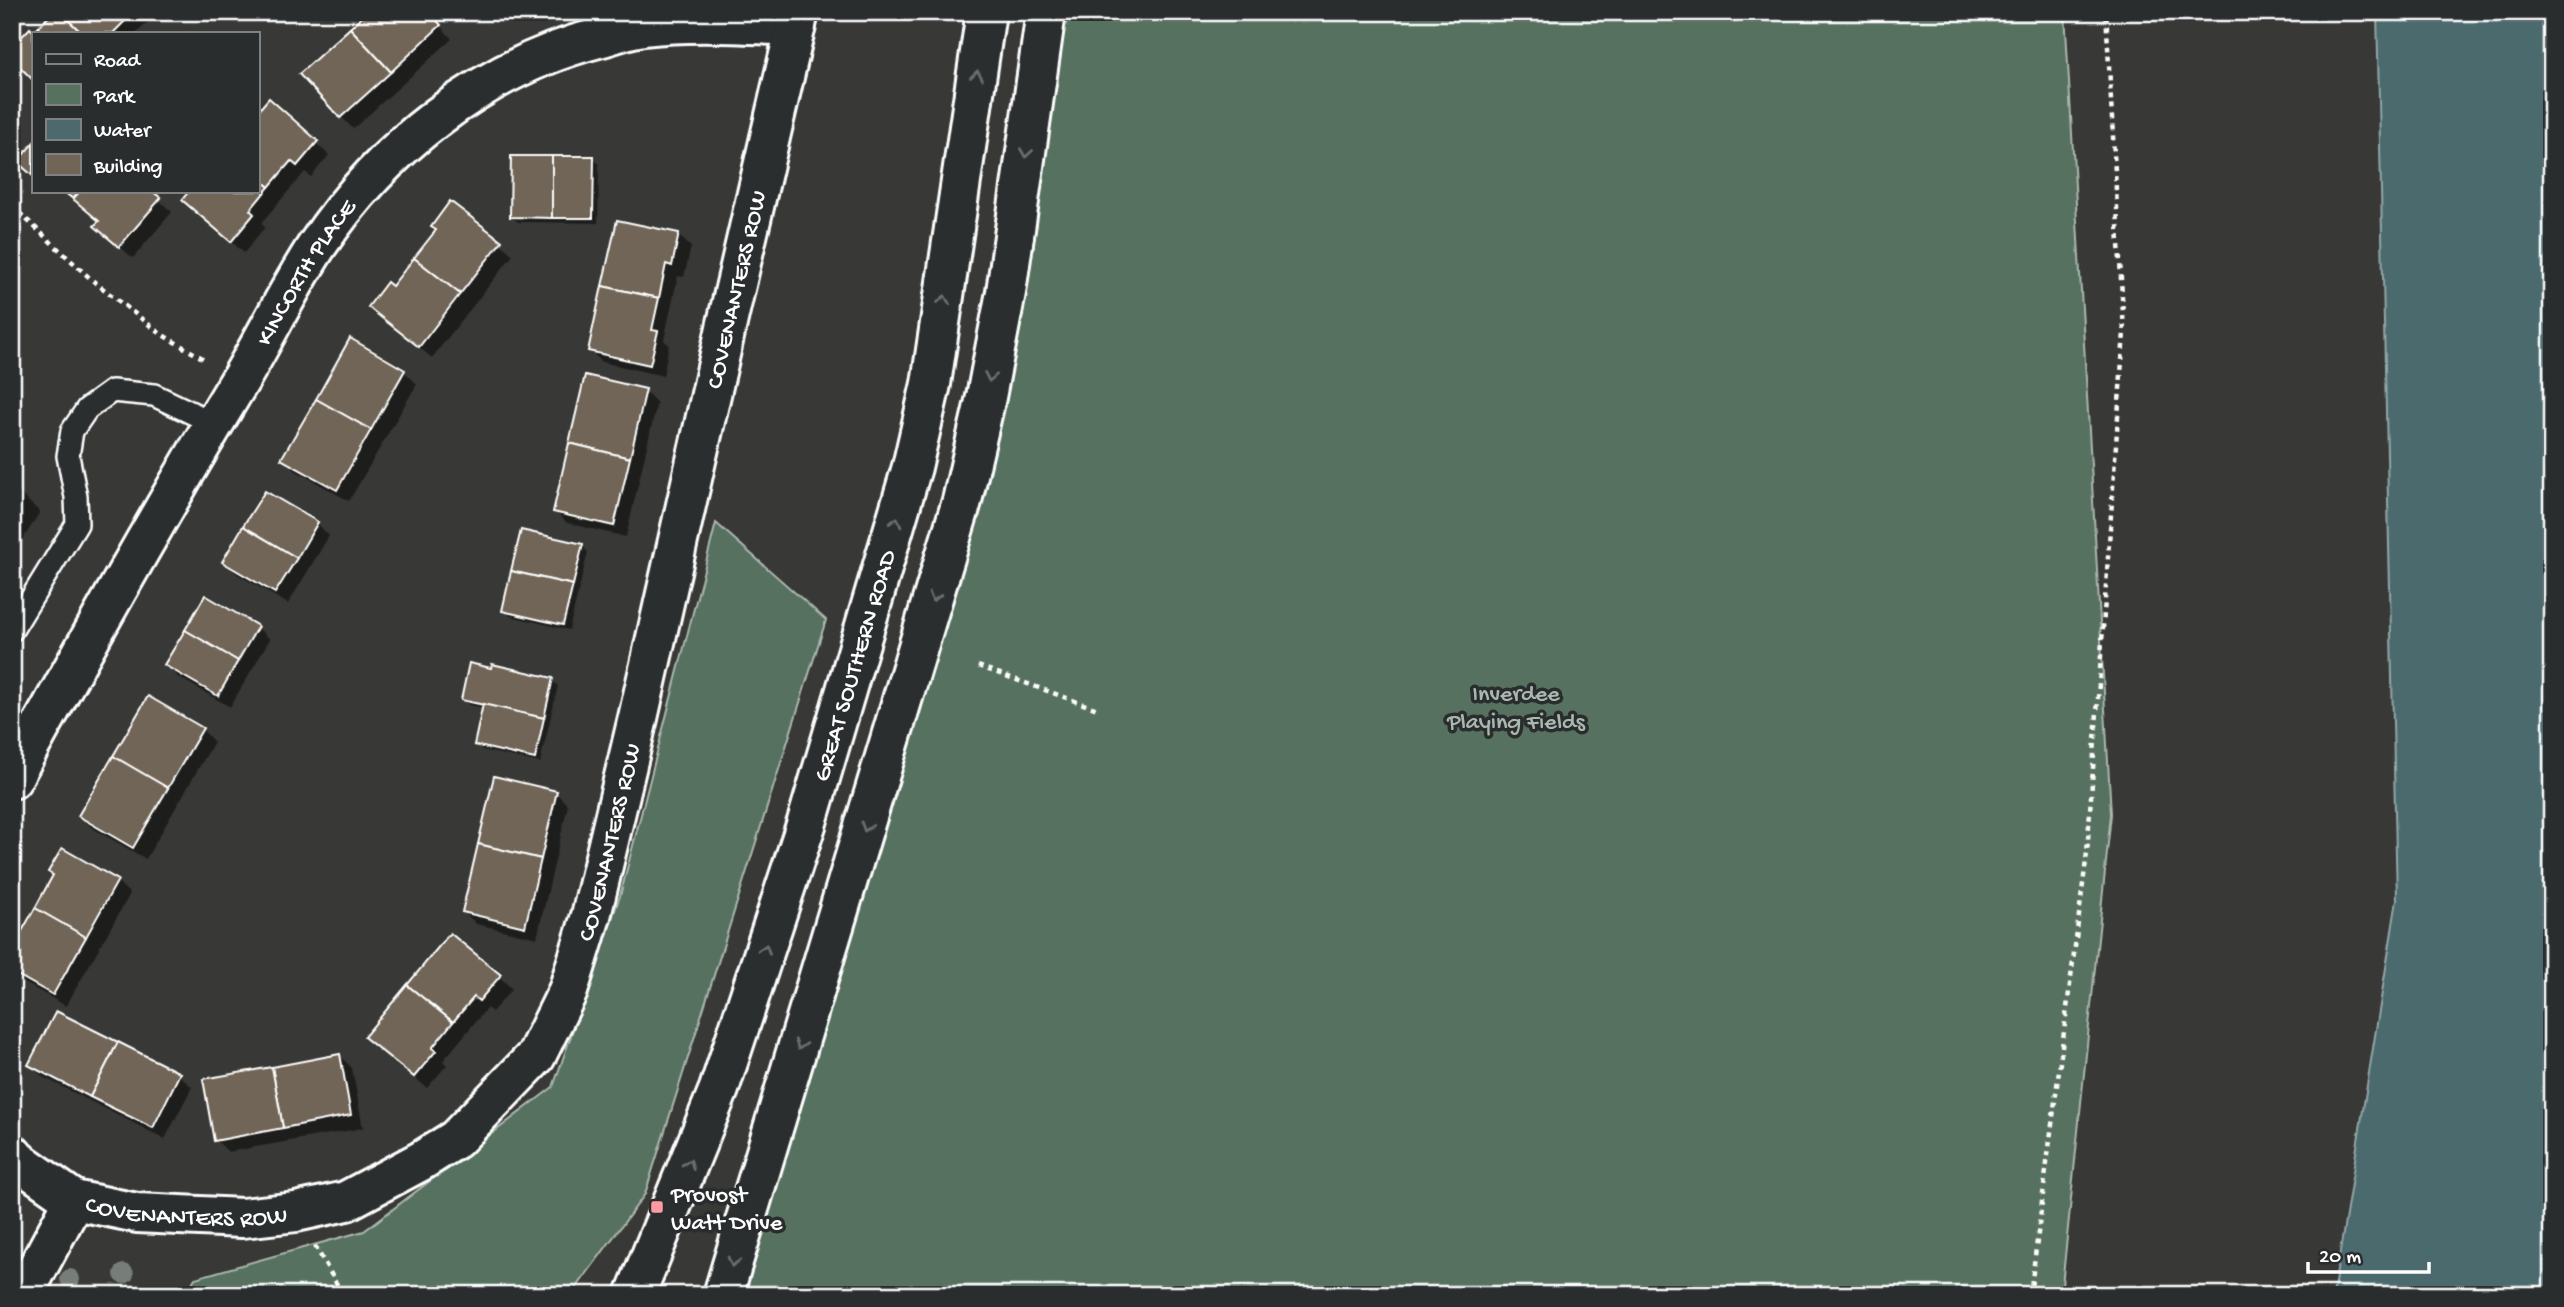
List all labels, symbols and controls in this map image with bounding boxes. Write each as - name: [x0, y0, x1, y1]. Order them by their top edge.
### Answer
- legend: [32, 32, 259, 192]
- text: Road: [94, 50, 142, 75]
- one-way arrow: [969, 69, 984, 80]
- text: Park: [93, 86, 137, 111]
- text: Water: [94, 120, 152, 145]
- one-way arrow: [1019, 147, 1034, 158]
- text: Building: [93, 156, 163, 181]
- street label: COVENANTERS ROW: [702, 188, 775, 392]
- street label: KINCORTH PLACE: [251, 194, 365, 351]
- one-way arrow: [936, 294, 951, 306]
- one-way arrow: [983, 371, 998, 383]
- one-way arrow: [888, 516, 902, 528]
- street label: GREAT SOUTHERN ROAD: [809, 547, 905, 785]
- one-way arrow: [927, 591, 942, 603]
- park label: Inverdee Playing Fields: [1446, 681, 1586, 738]
- street label: COVENANTERS ROW: [573, 741, 649, 945]
- one-way arrow: [859, 821, 874, 833]
- one-way arrow: [757, 944, 771, 956]
- one-way arrow: [793, 1038, 808, 1050]
- one-way arrow: [681, 1158, 695, 1171]
- place label: Provost Watt Drive: [670, 1182, 783, 1239]
- street label: COVENANTERS ROW: [83, 1192, 289, 1236]
- marker: Provost Watt Drive: [649, 1199, 665, 1215]
- scale bar: [2308, 1230, 2429, 1274]
- text: 20 m: [2319, 1246, 2361, 1271]
- one-way arrow: [726, 1256, 741, 1268]

